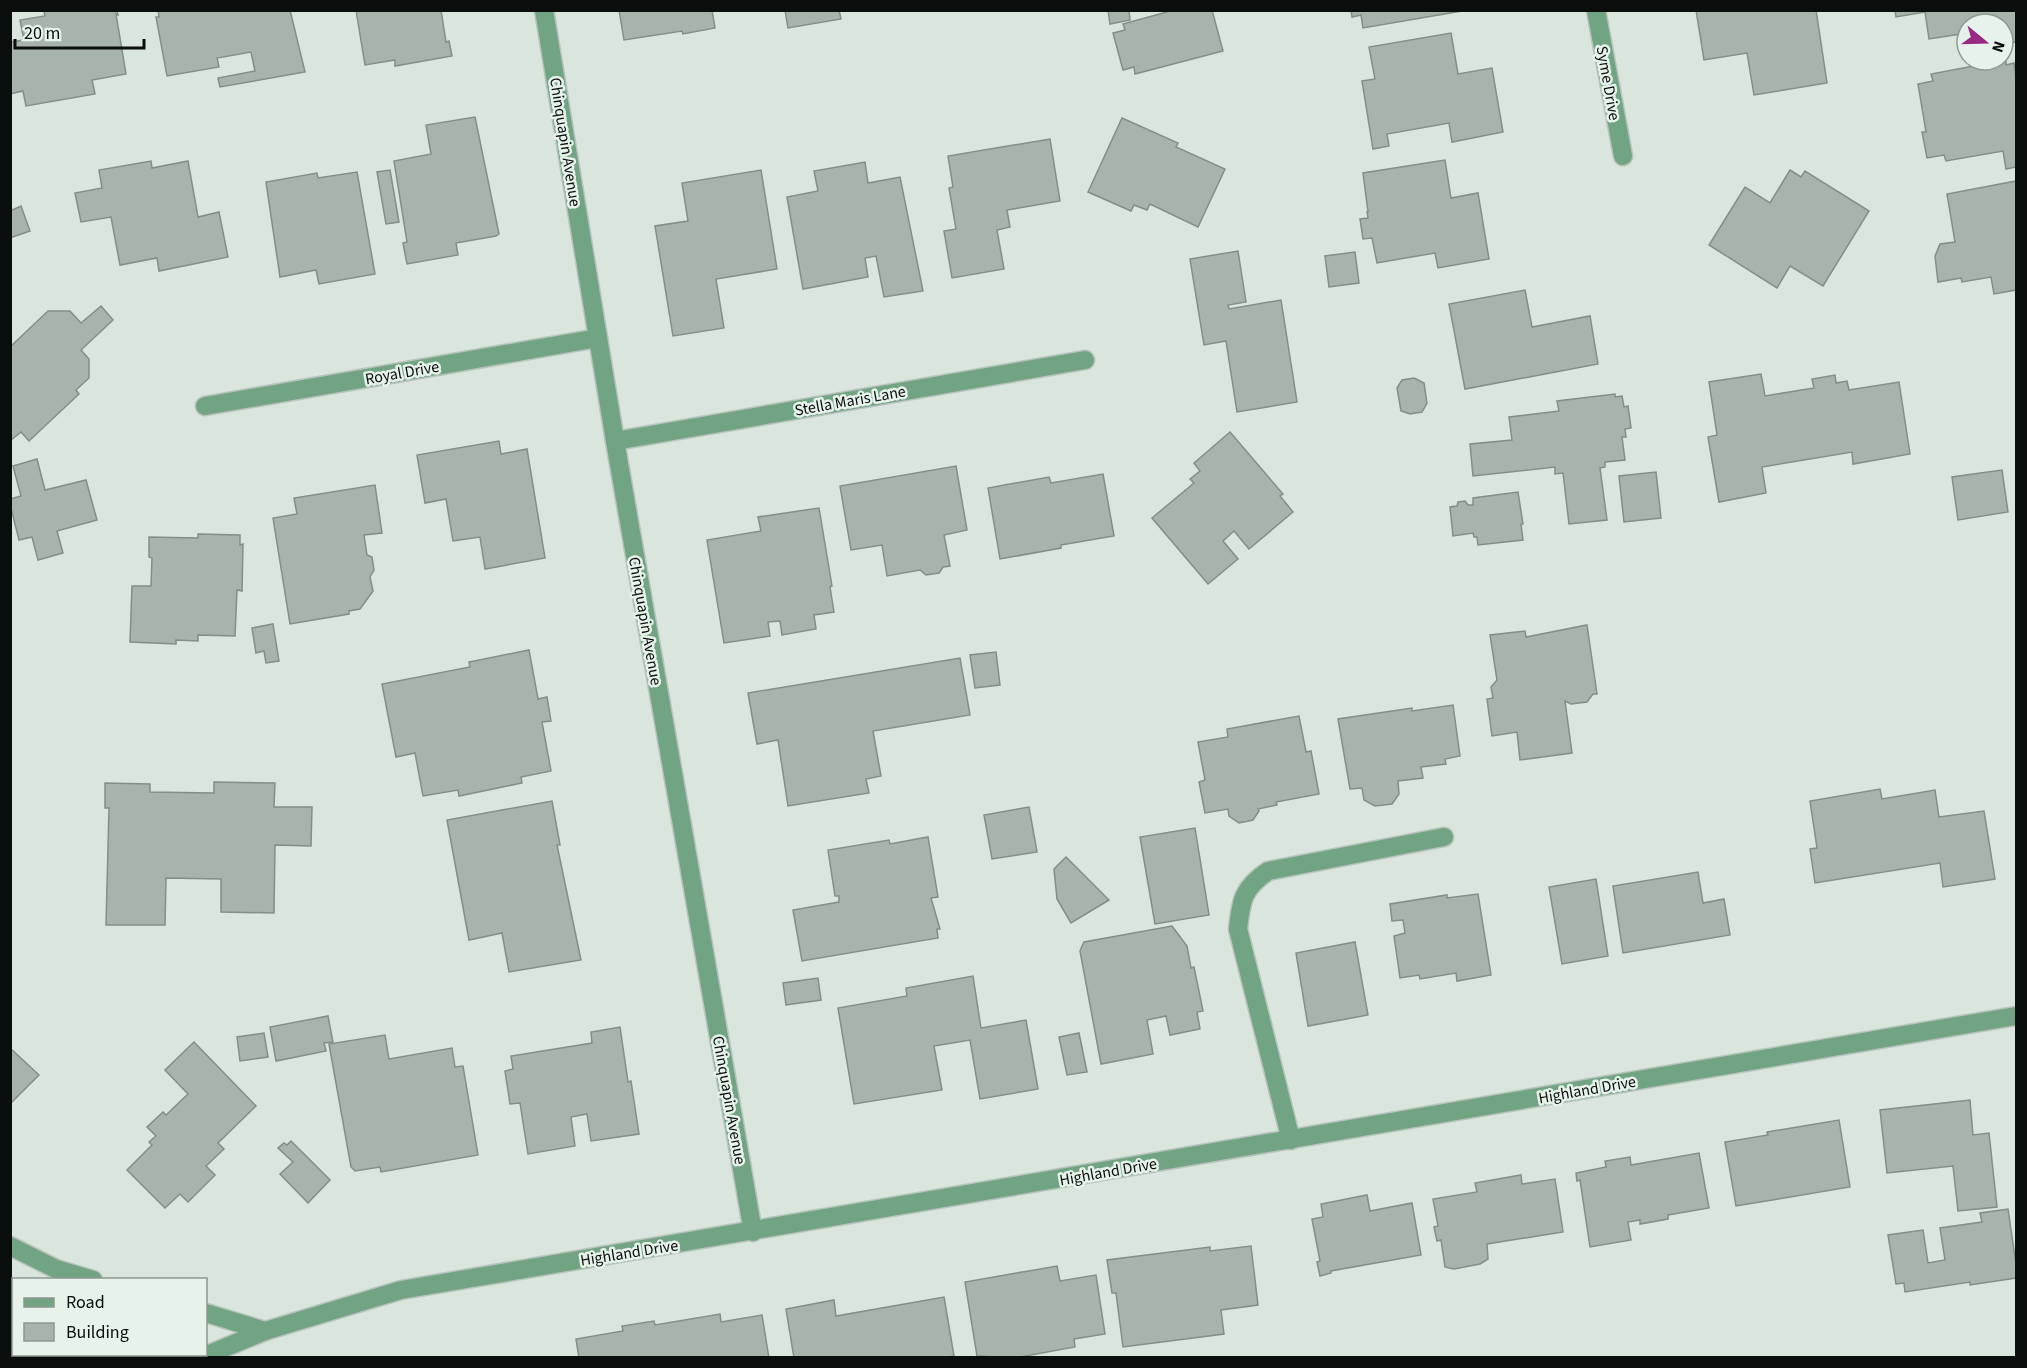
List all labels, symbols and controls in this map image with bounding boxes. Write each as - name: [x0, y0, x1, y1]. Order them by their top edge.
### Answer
- scale bar: [15, 12, 144, 50]
- north arrow: [1955, 12, 2015, 72]
- text: 20 m: [24, 21, 60, 46]
- text: N: [1986, 38, 2010, 55]
- street label: Syme Drive: [1591, 44, 1625, 122]
- street label: Chinquapin Avenue: [544, 76, 586, 208]
- street label: Royal Drive: [363, 356, 441, 390]
- street label: Stella Maris Lane: [793, 380, 907, 422]
- street label: Chinquapin Avenue: [623, 555, 667, 687]
- street label: Chinquapin Avenue: [707, 1034, 751, 1166]
- street label: Highland Drive: [1537, 1071, 1638, 1109]
- street label: Highland Drive: [1058, 1153, 1159, 1191]
- street label: Highland Drive: [579, 1234, 680, 1272]
- legend: [12, 1278, 207, 1356]
- text: Road: [66, 1290, 105, 1315]
- text: Building: [66, 1320, 129, 1345]

